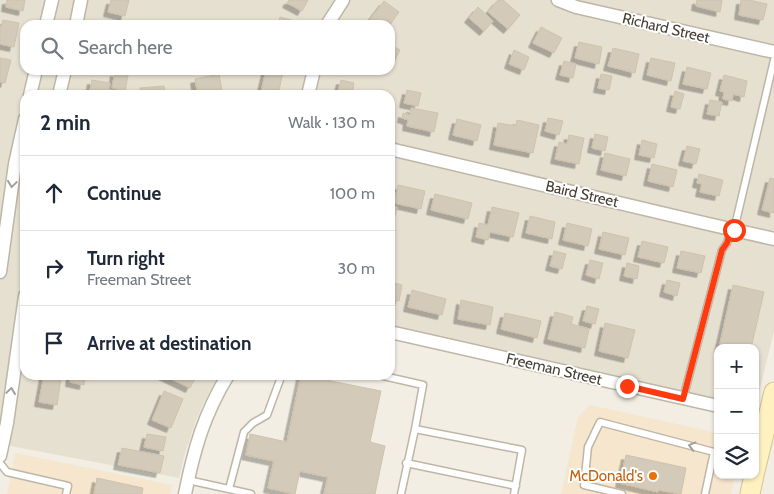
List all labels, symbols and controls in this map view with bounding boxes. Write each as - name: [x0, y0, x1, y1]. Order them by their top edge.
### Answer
- street label: Richard Street: [621, 9, 711, 47]
- search box: [20, 20, 395, 75]
- icon: search: [38, 34, 66, 62]
- text: Search here: [78, 36, 172, 59]
- text: 2 min: [40, 110, 91, 135]
- text: Walk · 130 m: [288, 113, 375, 132]
- street label: Baird Street: [544, 177, 620, 211]
- icon: ahead: [40, 179, 68, 207]
- one-way arrow: [7, 180, 18, 188]
- text: Continue: [87, 182, 161, 205]
- text: 100 m: [330, 184, 375, 203]
- route start: [723, 219, 746, 242]
- text: Turn right: [87, 247, 165, 270]
- icon: right: [40, 254, 68, 282]
- text: 30 m: [338, 259, 375, 278]
- text: Freeman Street: [87, 270, 191, 289]
- icon: arrive: [40, 329, 68, 357]
- text: Arrive at destination: [87, 332, 251, 355]
- map controls: [714, 344, 759, 479]
- button: +: [714, 344, 759, 389]
- street label: Freeman Street: [504, 349, 604, 389]
- route end: [616, 375, 639, 398]
- one-way arrow: [6, 387, 16, 395]
- button: −: [714, 389, 759, 434]
- button: layers: [714, 434, 759, 479]
- one-way arrow: [688, 441, 696, 452]
- place label: McDonald's: [569, 467, 643, 485]
- marker: McDonald's: [647, 470, 659, 482]

